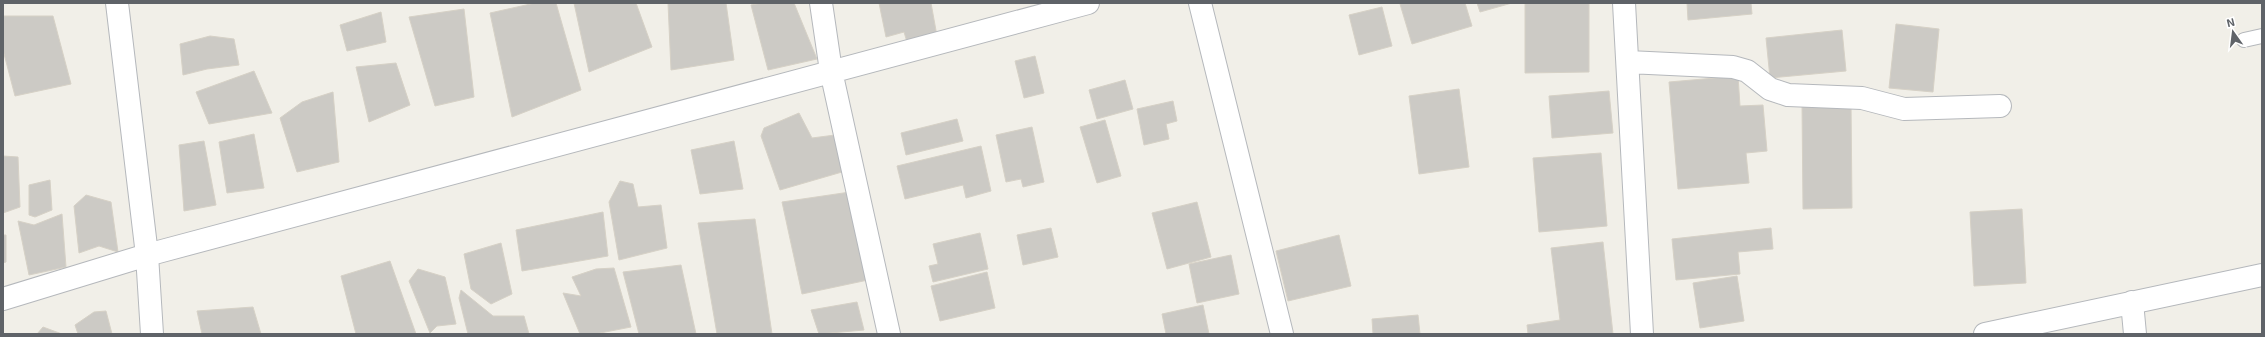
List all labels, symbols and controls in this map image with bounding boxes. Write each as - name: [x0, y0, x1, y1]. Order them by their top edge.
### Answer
- north arrow: [2213, 12, 2253, 52]
- text: N: [2225, 15, 2236, 29]

